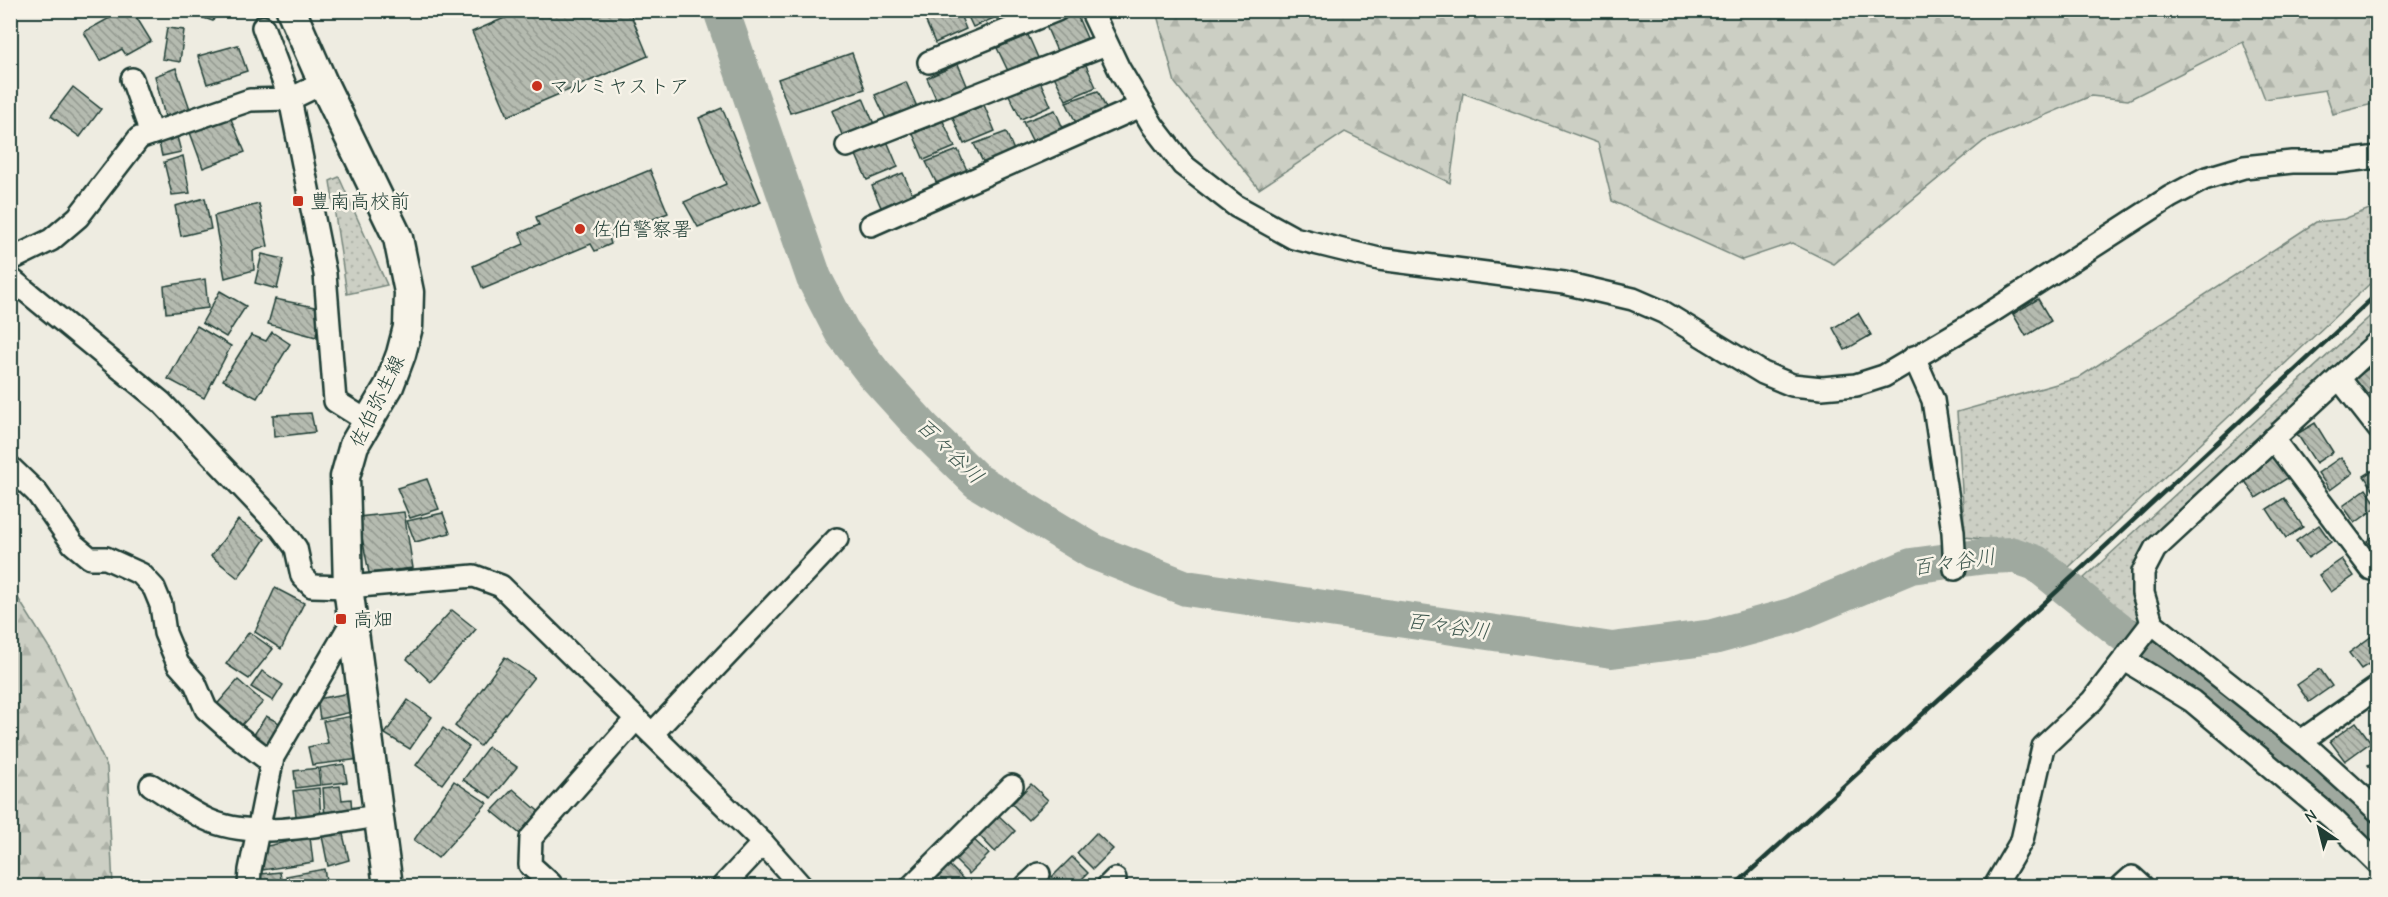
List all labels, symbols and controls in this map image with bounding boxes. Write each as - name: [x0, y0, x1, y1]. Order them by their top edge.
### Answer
- place label: マルミヤストア: [549, 75, 690, 98]
- marker: マルミヤストア: [530, 79, 544, 93]
- place label: 豊南高校前: [310, 190, 410, 213]
- marker: 豊南高校前: [291, 194, 305, 208]
- place label: 佐伯警察署: [592, 218, 692, 241]
- marker: 佐伯警察署: [573, 222, 587, 236]
- street label: 佐伯弥生線: [345, 351, 409, 451]
- water label: 百々谷川: [911, 413, 989, 489]
- water label: 百々谷川: [1911, 544, 1997, 580]
- place label: 高畑: [353, 608, 393, 631]
- water label: 百々谷川: [1405, 608, 1491, 644]
- marker: 高畑: [334, 612, 348, 626]
- north arrow: [2289, 798, 2349, 858]
- text: N: [2302, 806, 2320, 827]

